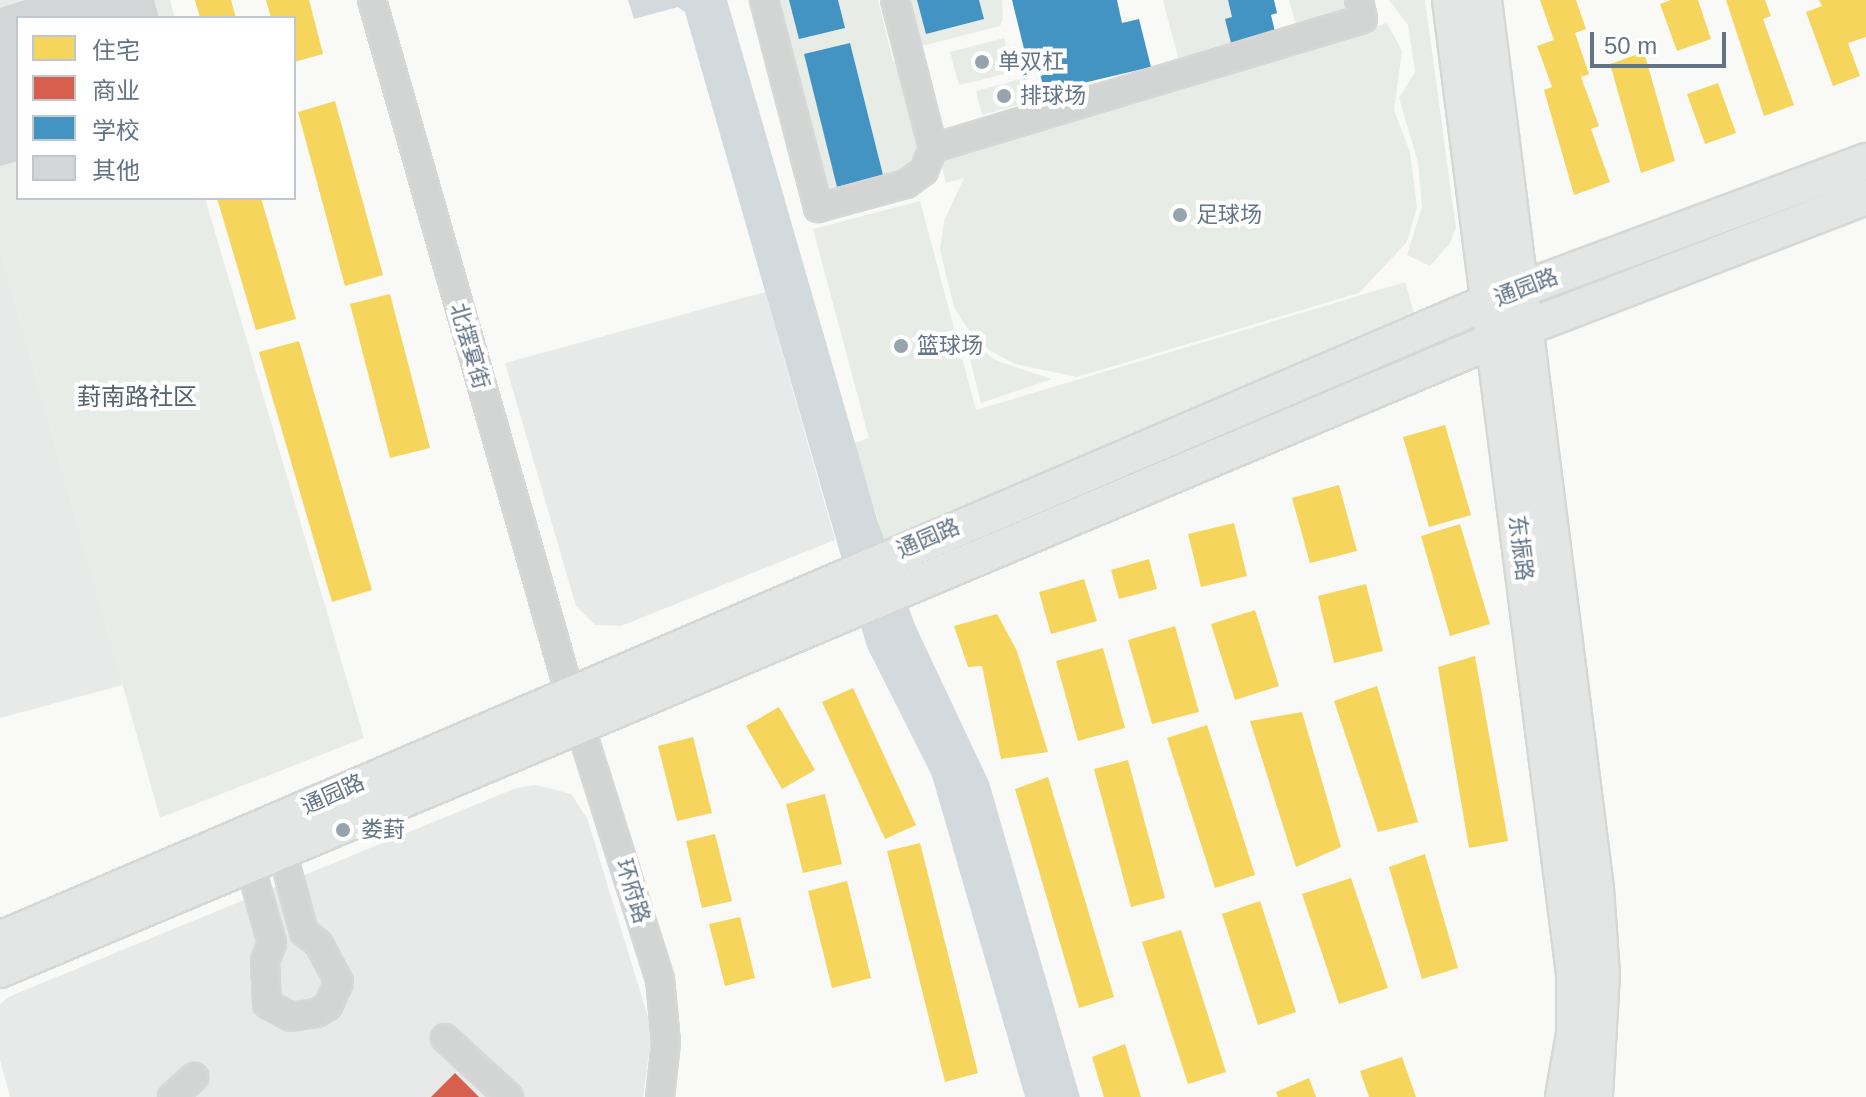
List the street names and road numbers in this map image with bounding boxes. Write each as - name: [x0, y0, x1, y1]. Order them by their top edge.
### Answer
- street label: 通园路: [1490, 263, 1562, 311]
- street label: 北摆宴街: [445, 300, 495, 392]
- street label: 通园路: [892, 513, 964, 563]
- street label: 东振路: [1504, 514, 1538, 582]
- street label: 通园路: [297, 769, 369, 819]
- street label: 环府路: [611, 856, 655, 926]

